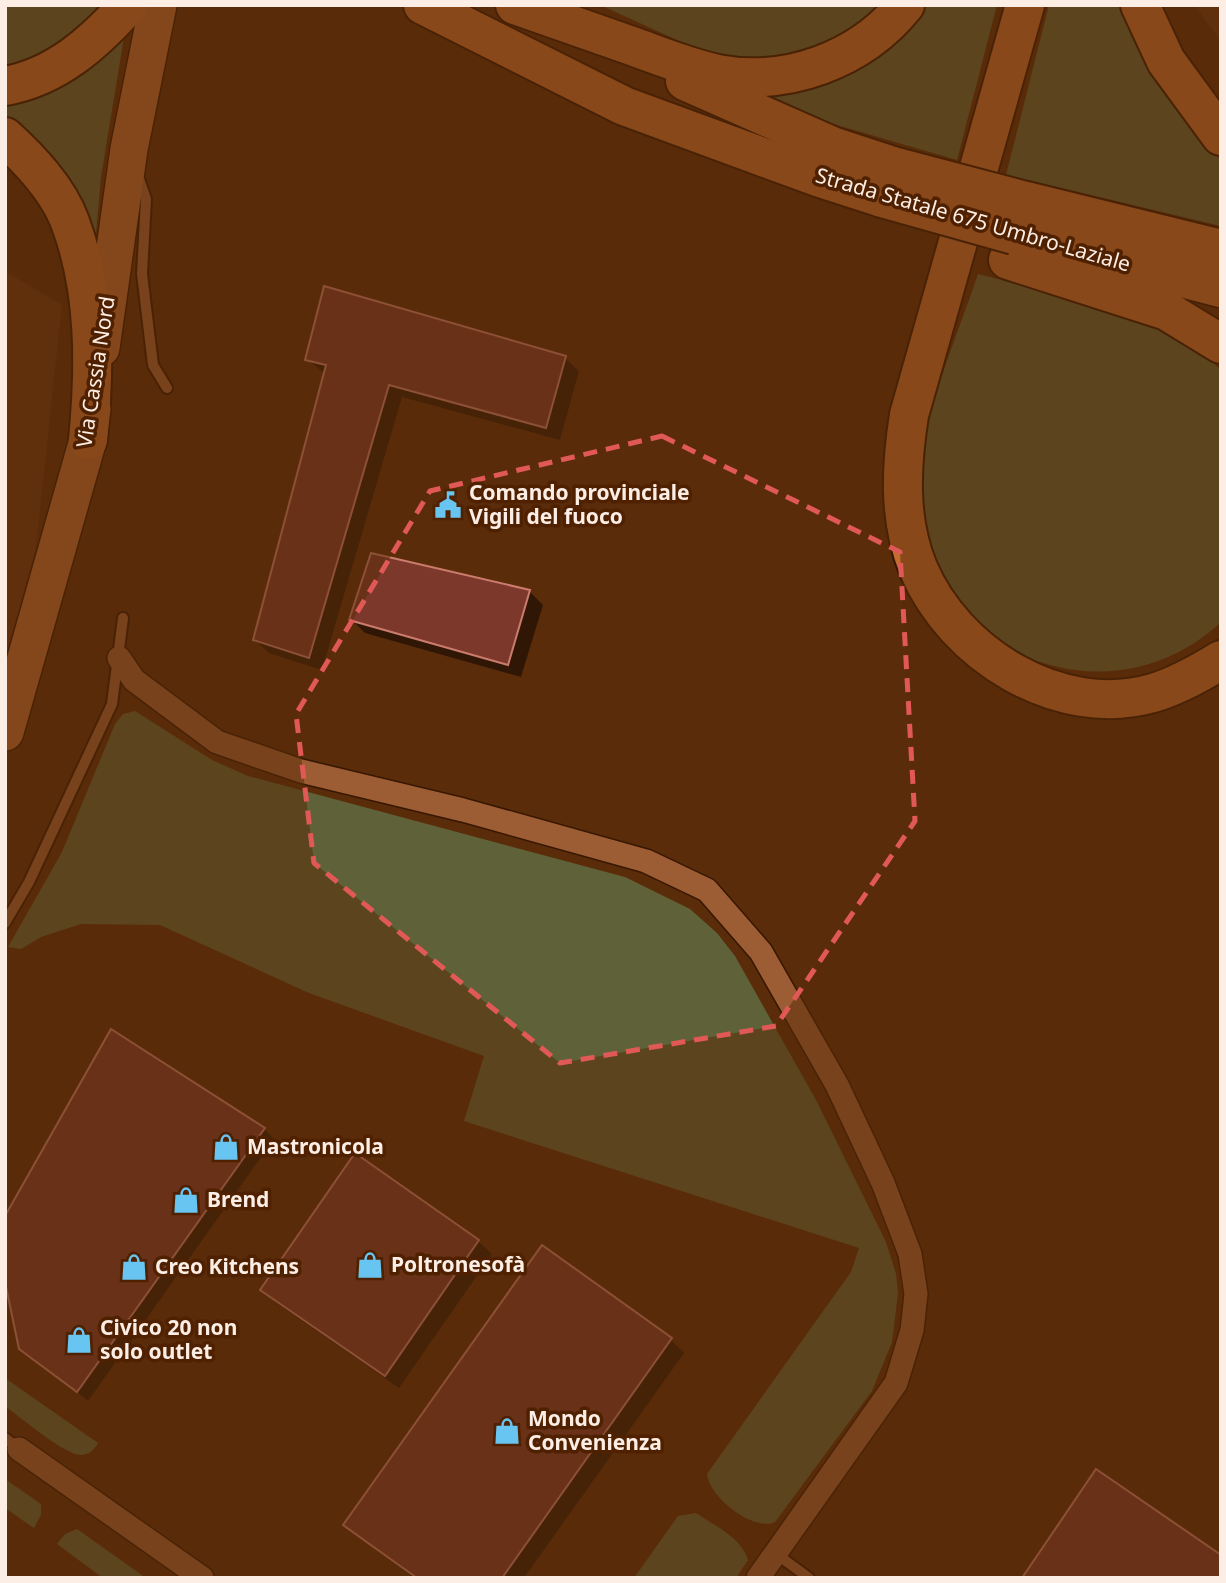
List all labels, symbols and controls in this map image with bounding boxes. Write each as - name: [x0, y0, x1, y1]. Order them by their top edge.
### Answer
- street label: Strada Statale 675 Umbro-Laziale: [812, 161, 1134, 277]
- street label: Via Cassia Nord: [69, 294, 121, 450]
- place label: Comando provinciale Vigili del fuoco: [469, 478, 690, 530]
- public building icon: Comando provinciale Vigili del fuoco: [433, 490, 463, 520]
- shop icon: Mastronicola: [211, 1132, 241, 1162]
- place label: Mastronicola: [247, 1132, 384, 1160]
- shop icon: Brend: [171, 1185, 201, 1215]
- place label: Brend: [207, 1185, 269, 1213]
- shop icon: Poltronesofà: [355, 1250, 385, 1280]
- place label: Poltronesofà: [391, 1250, 525, 1278]
- shop icon: Creo Kitchens: [119, 1252, 149, 1282]
- place label: Creo Kitchens: [155, 1252, 299, 1280]
- place label: Civico 20 non solo outlet: [100, 1313, 237, 1365]
- shop icon: Civico 20 non solo outlet: [64, 1325, 94, 1355]
- place label: Mondo Convenienza: [528, 1404, 662, 1456]
- shop icon: Mondo Convenienza: [492, 1416, 522, 1446]

